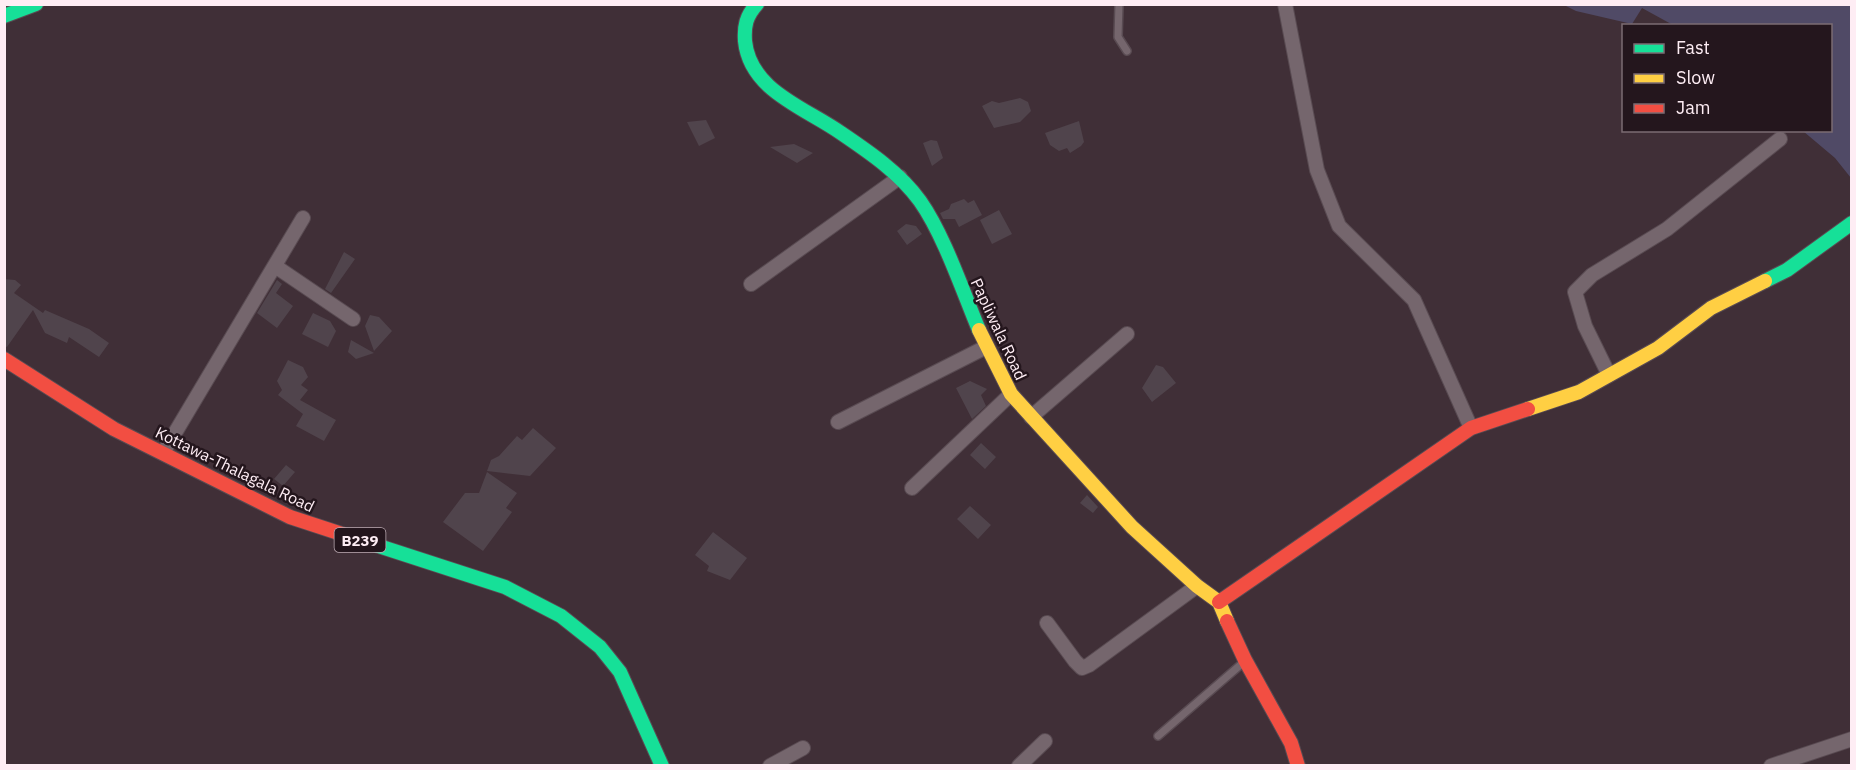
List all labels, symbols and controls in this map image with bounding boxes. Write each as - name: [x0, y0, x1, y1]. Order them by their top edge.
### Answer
- legend: [1622, 24, 1832, 132]
- text: Fast: [1676, 36, 1710, 59]
- text: Slow: [1676, 66, 1715, 89]
- text: Jam: [1676, 96, 1711, 119]
- street label: Papliwala Road: [967, 275, 1031, 383]
- street label: Kottawa-Thalagala Road: [152, 422, 318, 516]
- road number: B239: [334, 528, 386, 552]

